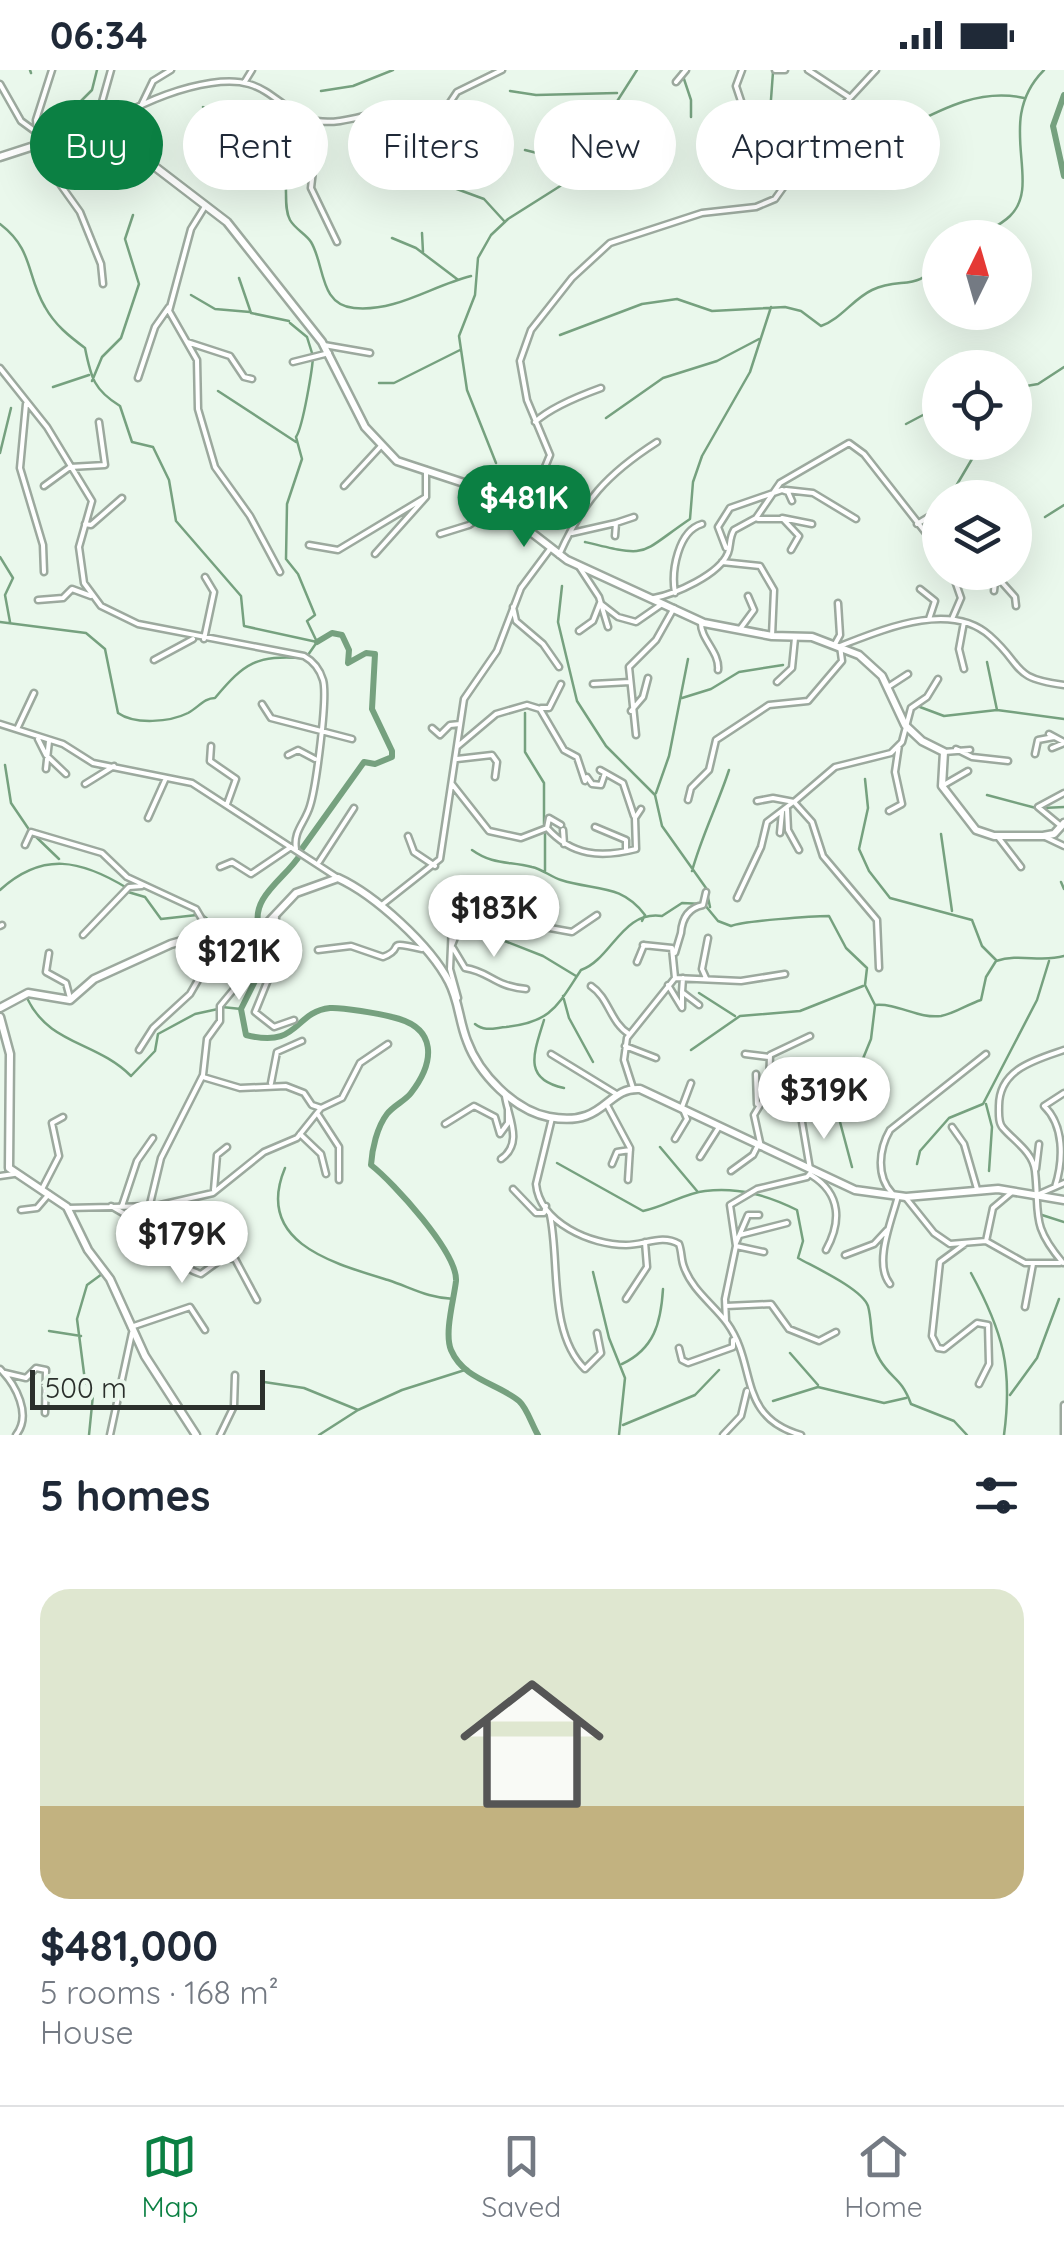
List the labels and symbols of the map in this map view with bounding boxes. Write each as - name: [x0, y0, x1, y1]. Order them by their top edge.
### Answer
- north arrow: [922, 220, 1032, 330]
- pin: $481K: [454, 465, 594, 550]
- pin: $183K: [424, 875, 564, 960]
- pin: $121K: [169, 918, 309, 1003]
- pin: $319K: [754, 1057, 894, 1142]
- pin: $179K: [112, 1201, 252, 1286]
- scale bar: [30, 1365, 265, 1410]

